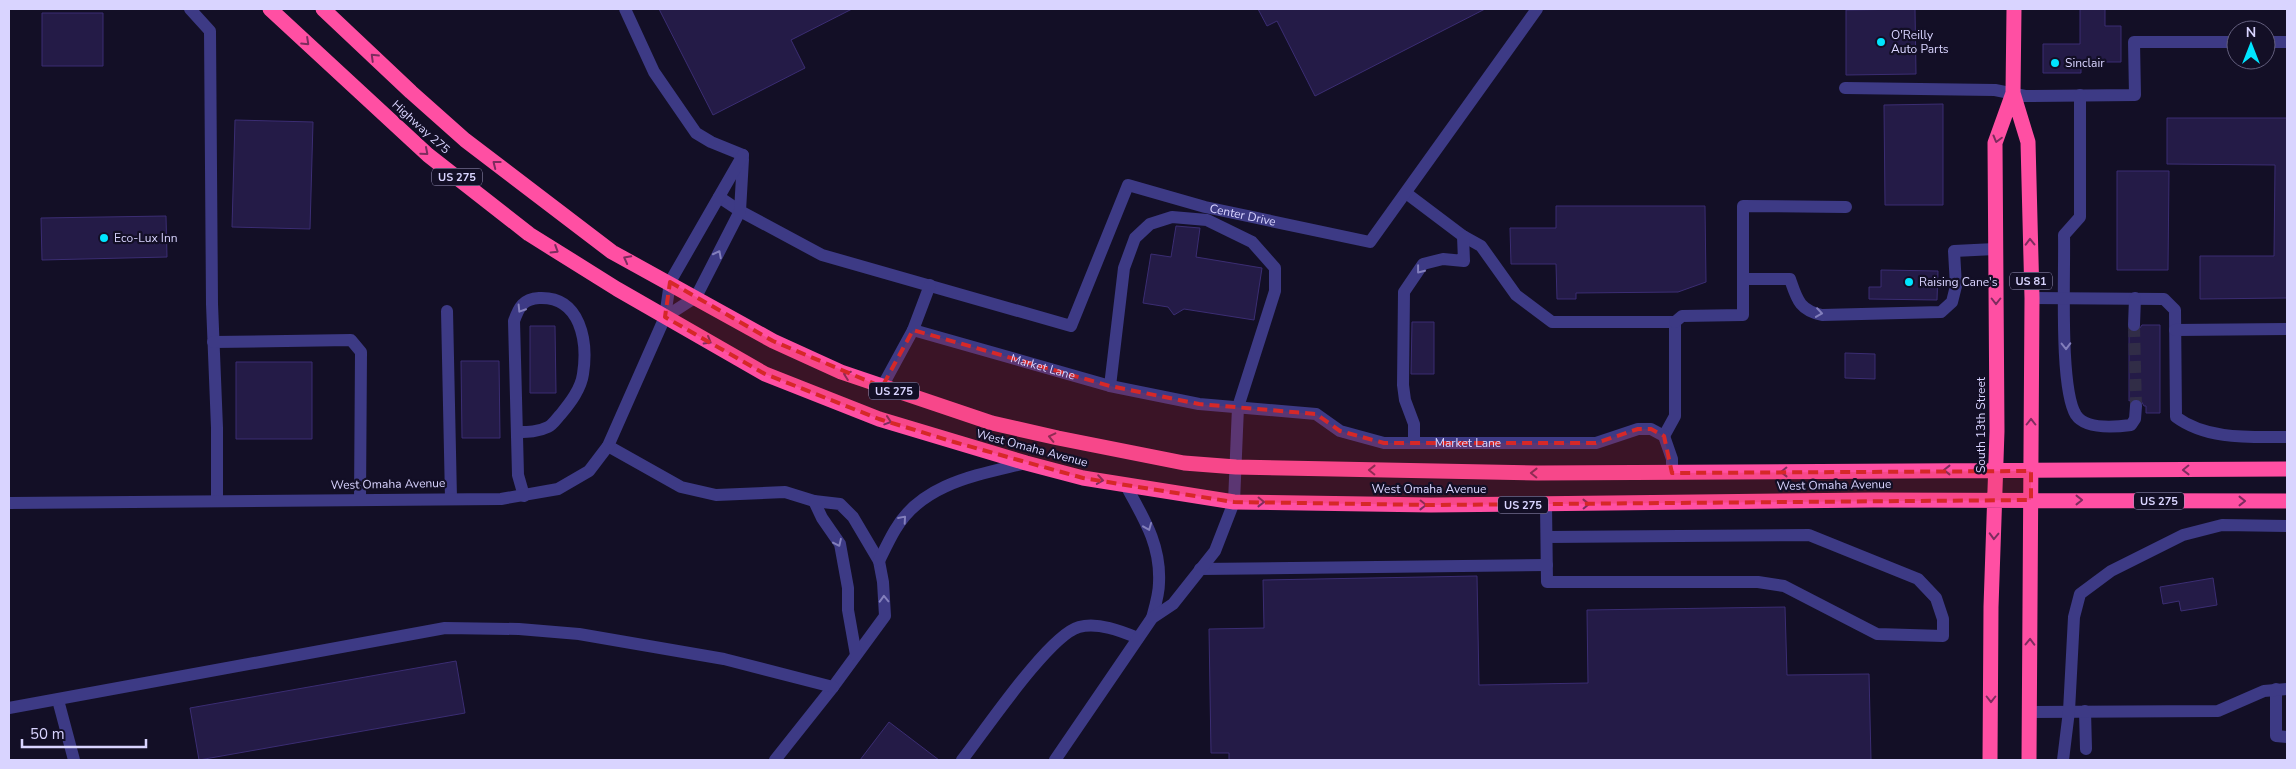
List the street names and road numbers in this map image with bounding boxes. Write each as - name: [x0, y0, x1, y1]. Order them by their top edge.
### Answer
- street label: Highway 275: [389, 97, 453, 157]
- road number: US 275: [432, 168, 482, 186]
- street label: Center Drive: [1208, 200, 1277, 230]
- road number: US 81: [2010, 272, 2052, 290]
- street label: Market Lane: [1009, 350, 1077, 384]
- street label: South 13th Street: [1973, 376, 1989, 473]
- road number: US 275: [869, 382, 919, 400]
- street label: West Omaha Avenue: [974, 425, 1090, 471]
- street label: Market Lane: [1435, 435, 1501, 451]
- street label: West Omaha Avenue: [330, 475, 446, 493]
- street label: West Omaha Avenue: [1776, 476, 1892, 494]
- street label: West Omaha Avenue: [1372, 481, 1486, 497]
- road number: US 275: [2134, 492, 2184, 510]
- road number: US 275: [1498, 496, 1548, 514]

